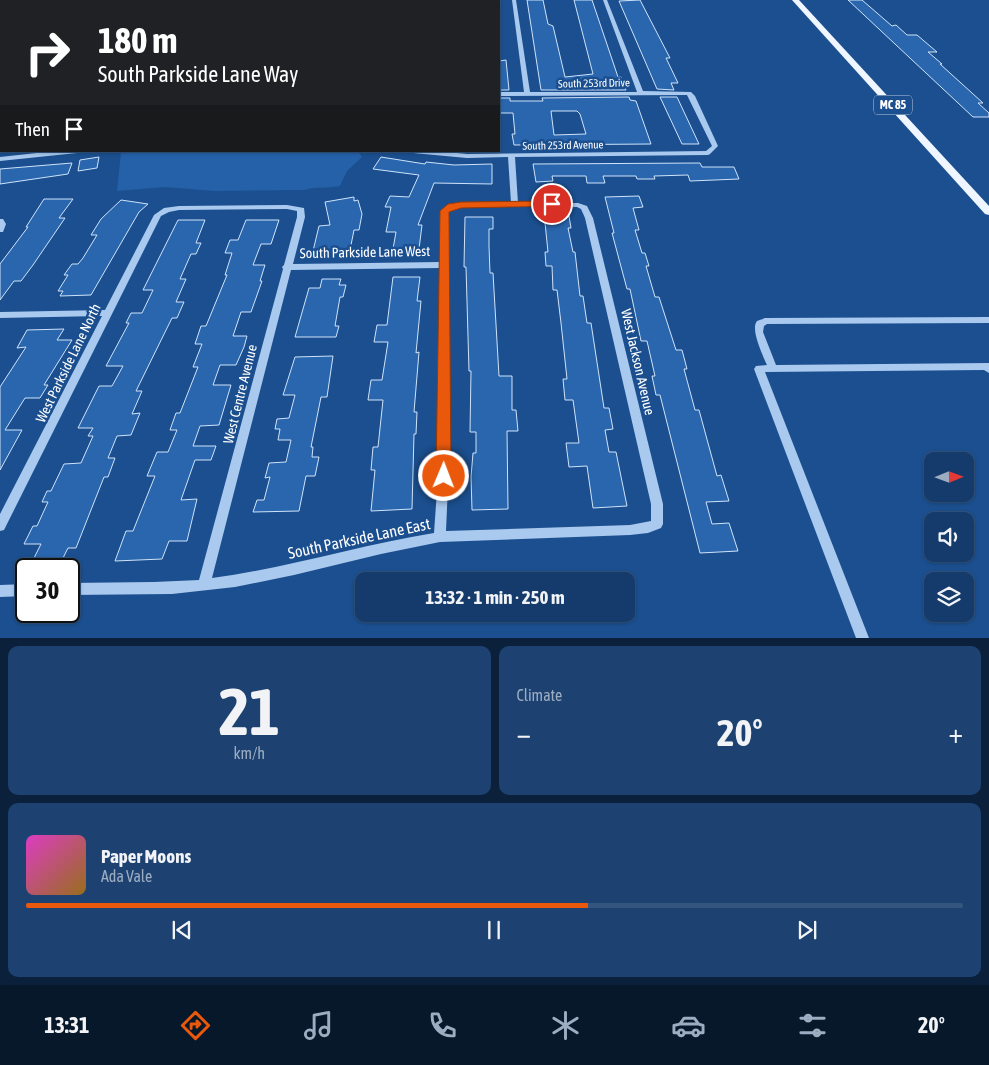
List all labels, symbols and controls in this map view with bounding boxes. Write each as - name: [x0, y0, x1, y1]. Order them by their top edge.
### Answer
- icon: right: [15, 20, 80, 85]
- text: 180 m: [98, 20, 177, 60]
- text: South Parkside Lane Way: [98, 61, 298, 87]
- street label: South 253rd Drive: [558, 76, 630, 90]
- road number: MC 85: [874, 96, 912, 114]
- icon: arrive: [60, 115, 88, 143]
- text: Then: [15, 118, 50, 140]
- street label: South 253rd Avenue: [522, 138, 604, 152]
- pin: [531, 183, 573, 225]
- icon: arrive: [538, 190, 566, 218]
- street label: South Parkside Lane West: [300, 243, 430, 261]
- street label: West Parkside Lane North: [32, 301, 104, 425]
- street label: West Jackson Avenue: [618, 307, 658, 417]
- street label: West Centre Avenue: [220, 343, 260, 445]
- position arrow: [417, 449, 469, 501]
- north arrow: [924, 452, 974, 502]
- map controls: [924, 452, 974, 622]
- button: sound: [924, 512, 974, 562]
- street label: South Parkside Lane East: [286, 514, 432, 562]
- speed limit sign: 30: [15, 558, 80, 623]
- button: layers: [924, 572, 974, 622]
- text: 13:32 · 1 min · 250 m: [425, 586, 565, 608]
- text: 21: [219, 674, 280, 749]
- text: Climate: [517, 686, 562, 704]
- text: 20°: [717, 711, 763, 754]
- text: −: [517, 717, 531, 749]
- text: +: [948, 717, 963, 749]
- text: km/h: [233, 744, 265, 762]
- text: Paper Moons: [101, 845, 191, 867]
- text: Ada Vale: [101, 867, 152, 885]
- icon: previous: [168, 916, 196, 944]
- icon: pause: [480, 916, 508, 944]
- icon: next: [793, 916, 821, 944]
- icon: directions: [178, 1008, 213, 1043]
- icon: music: [301, 1008, 336, 1043]
- icon: phone: [425, 1008, 460, 1043]
- icon: climate: [548, 1008, 583, 1043]
- icon: car: [671, 1008, 706, 1043]
- icon: filters: [795, 1008, 830, 1043]
- text: 13:31: [44, 1012, 89, 1038]
- text: 20°: [918, 1012, 945, 1038]

